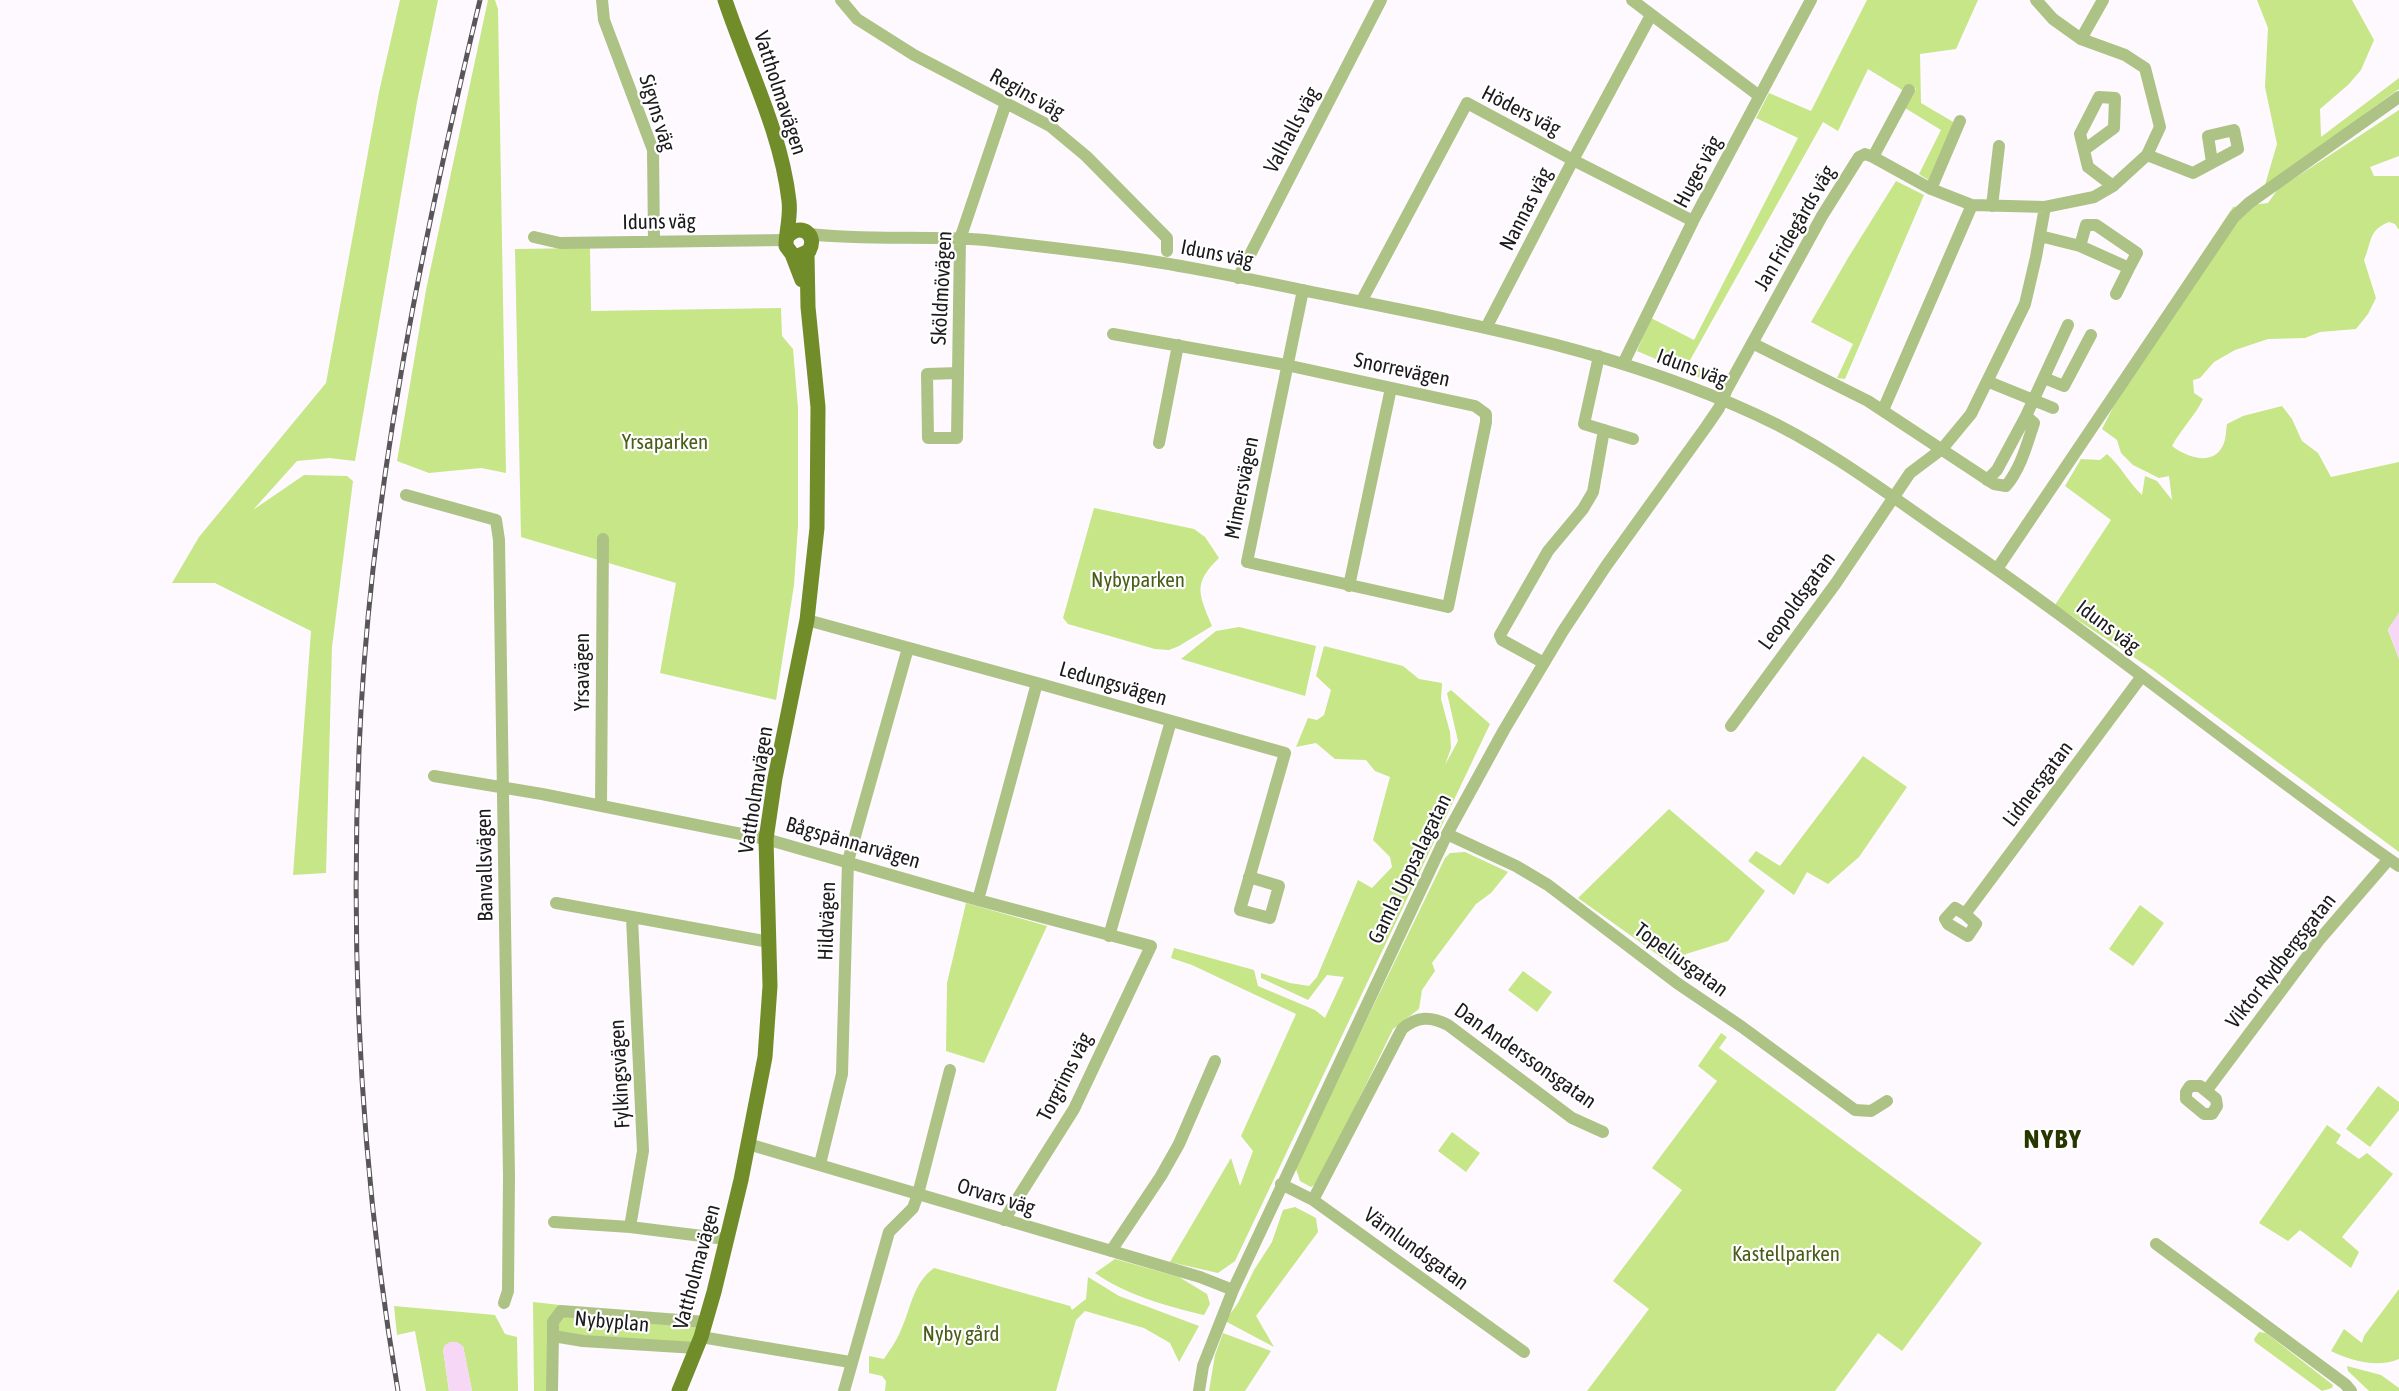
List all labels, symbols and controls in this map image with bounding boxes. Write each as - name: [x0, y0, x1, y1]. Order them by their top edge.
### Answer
- street label: Vattholmavägen: [748, 28, 812, 158]
- street label: Regins väg: [985, 63, 1069, 125]
- street label: Sigyns väg: [633, 72, 681, 154]
- street label: Höders väg: [1477, 80, 1565, 142]
- street label: Valhalls väg: [1259, 83, 1325, 177]
- street label: Huges väg: [1669, 132, 1727, 212]
- street label: Jan Fridegårds väg: [1749, 161, 1841, 295]
- street label: Nannas väg: [1494, 163, 1558, 255]
- street label: Iduns väg: [622, 209, 696, 235]
- street label: Sköldmövägen: [926, 230, 958, 346]
- street label: Iduns väg: [1179, 235, 1255, 273]
- street label: Iduns väg: [1653, 344, 1731, 392]
- street label: Snorrevägen: [1352, 348, 1452, 392]
- park label: Yrsaparken: [622, 429, 708, 455]
- street label: Mimersvägen: [1220, 435, 1264, 541]
- street label: Leopoldsgatan: [1753, 547, 1841, 655]
- park label: Nybyparken: [1091, 567, 1185, 593]
- street label: Iduns väg: [2071, 595, 2145, 659]
- street label: Yrsavägen: [569, 633, 595, 711]
- street label: Ledungsvägen: [1056, 657, 1170, 711]
- street label: Vattholmavägen: [733, 725, 779, 855]
- street label: Lidnersgatan: [1998, 736, 2078, 832]
- street label: Gamla Uppsalagatan: [1363, 790, 1457, 948]
- street label: Banvallsvägen: [471, 808, 499, 922]
- street label: Bågspännarvägen: [783, 812, 923, 874]
- street label: Hildvägen: [813, 881, 841, 961]
- street label: Viktor Rydbergsgatan: [2221, 889, 2341, 1033]
- street label: Topeliusgatan: [1629, 918, 1733, 1002]
- street label: Dan Anderssonsgatan: [1449, 998, 1601, 1114]
- street label: Fylkingsvägen: [605, 1019, 635, 1129]
- street label: Torgrims väg: [1032, 1028, 1098, 1126]
- district label: NYBY: [2024, 1123, 2082, 1155]
- street label: Orvars väg: [954, 1173, 1038, 1221]
- street label: Vattholmavägen: [668, 1202, 726, 1332]
- street label: Värnlundsgatan: [1359, 1203, 1473, 1295]
- park label: Kastellparken: [1732, 1241, 1840, 1267]
- street label: Nybyplan: [574, 1306, 650, 1338]
- park label: Nyby gård: [923, 1321, 999, 1347]

